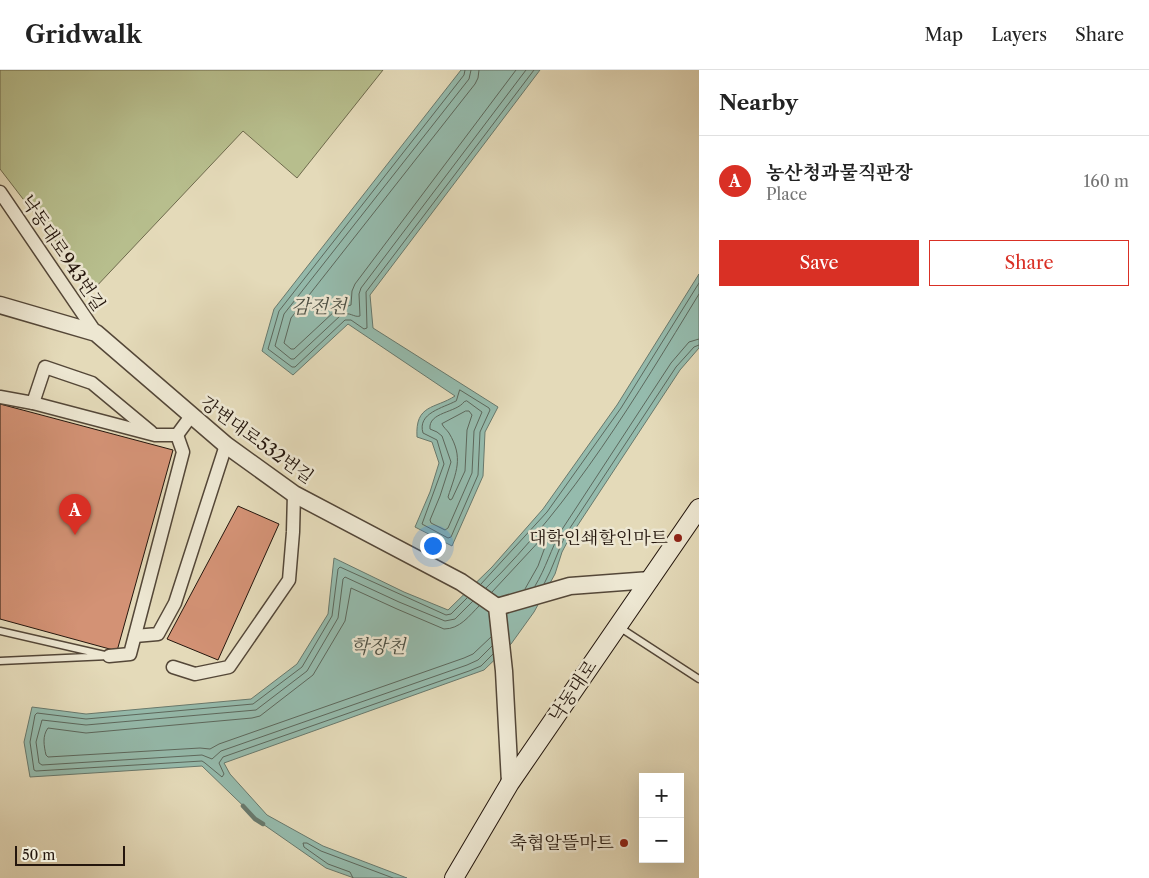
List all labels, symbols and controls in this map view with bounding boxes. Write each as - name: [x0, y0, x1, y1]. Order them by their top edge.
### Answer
- text: Gridwalk: [25, 20, 142, 49]
- text: Map: [925, 24, 963, 46]
- text: Layers: [991, 24, 1047, 46]
- text: Share: [1075, 24, 1124, 46]
- text: Nearby: [719, 90, 798, 115]
- text: 농산청과물직판장: [766, 161, 913, 184]
- text: A: [729, 171, 741, 191]
- text: 160 m: [1084, 171, 1129, 191]
- text: Place: [766, 184, 807, 204]
- street label: 낙동대로943번길: [16, 191, 110, 315]
- button: Save: [719, 240, 919, 286]
- button: Share: [929, 240, 1129, 286]
- water label: 감전천: [291, 295, 348, 318]
- street label: 강변대로532번길: [196, 392, 318, 488]
- pin: A: [59, 494, 91, 535]
- place label: 대학인쇄할인마트: [529, 527, 669, 549]
- marker: 대학인쇄할인마트: [672, 532, 684, 544]
- your location: [420, 533, 446, 559]
- water label: 학장천: [350, 635, 407, 658]
- street label: 낙동대로: [544, 656, 602, 726]
- map controls: [639, 773, 684, 863]
- button: +: [639, 773, 684, 818]
- button: −: [639, 818, 684, 863]
- place label: 축협알뜰마트: [510, 832, 615, 854]
- marker: 축협알뜰마트: [618, 837, 630, 849]
- scale bar: [15, 843, 125, 866]
- text: 50 m: [22, 846, 55, 864]

